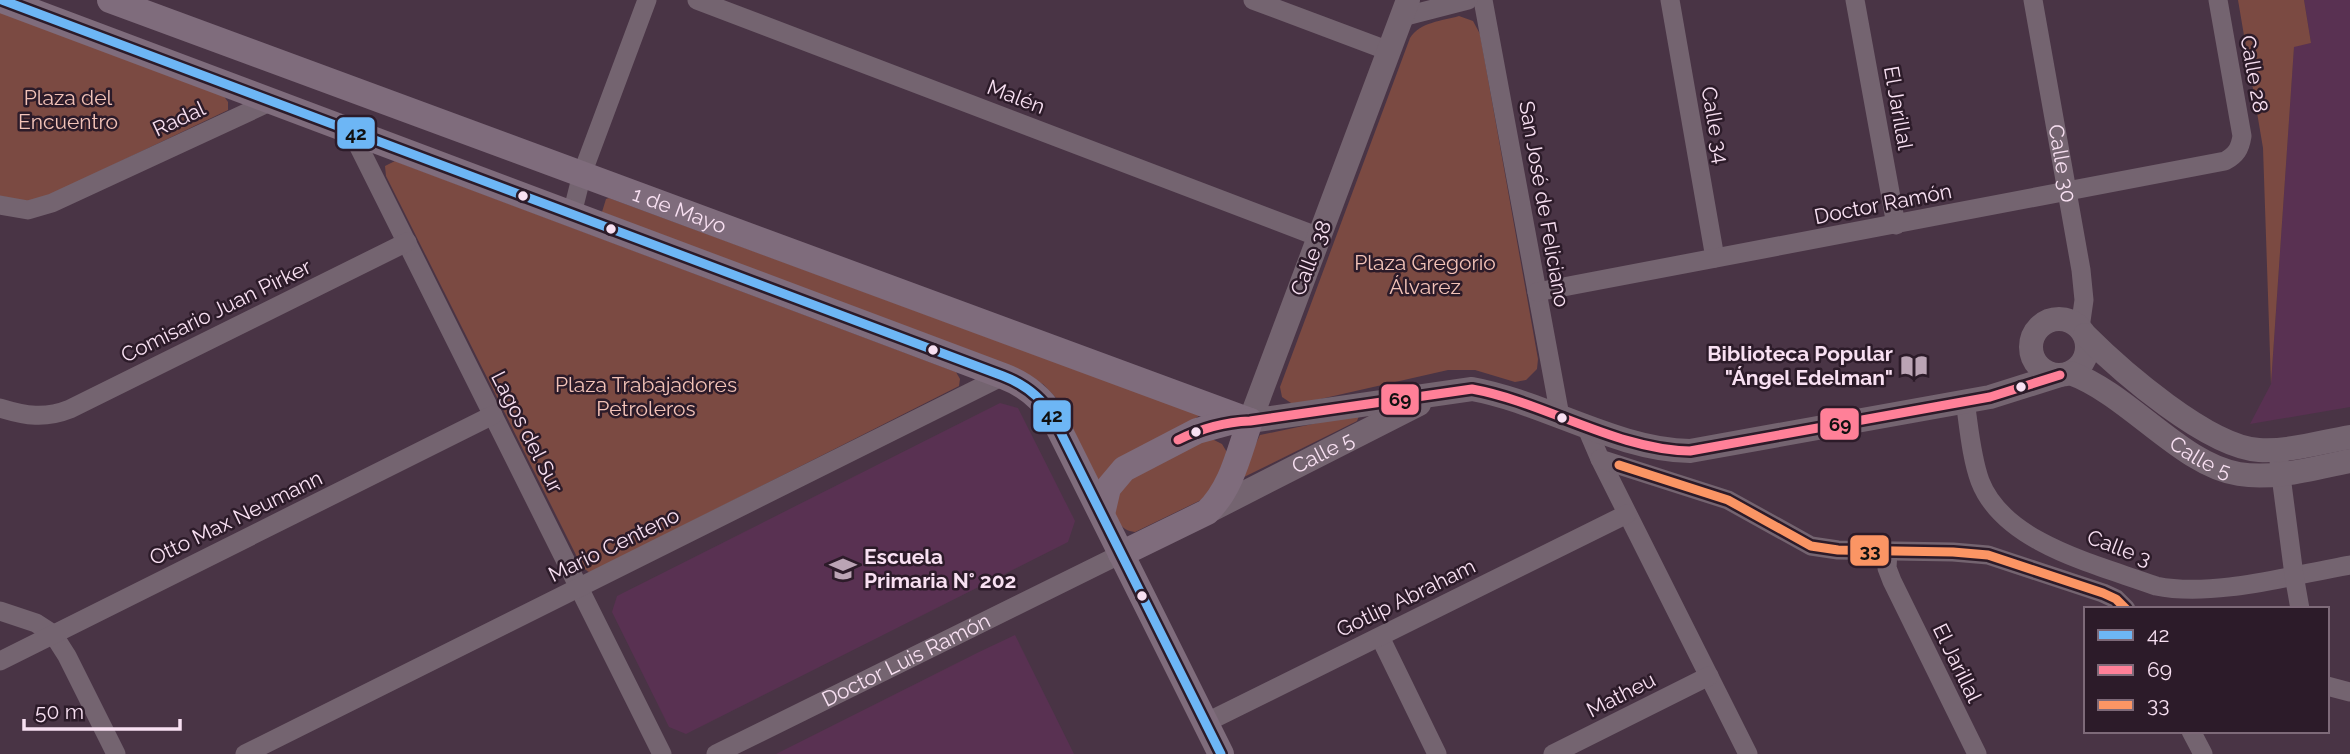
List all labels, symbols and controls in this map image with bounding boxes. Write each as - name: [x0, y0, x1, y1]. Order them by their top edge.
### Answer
- street label: Calle 28: [2235, 33, 2274, 115]
- street label: El Jarillal: [1879, 64, 1918, 152]
- street label: Malén: [984, 74, 1049, 119]
- park label: Plaza del Encuentro: [18, 85, 118, 134]
- street label: Calle 34: [1696, 85, 1735, 165]
- street label: Radal: [148, 95, 209, 142]
- street label: San José de Feliciano: [1514, 99, 1575, 309]
- line badge: 42: [336, 116, 376, 150]
- text: 42: [345, 122, 367, 144]
- street label: Calle 30: [2043, 122, 2082, 204]
- street label: Doctor Ramón: [1812, 178, 1954, 229]
- street label: 1 de Mayo: [629, 181, 730, 239]
- unlabelled marker: [516, 189, 530, 203]
- street label: Calle 38: [1285, 217, 1336, 299]
- unlabelled marker: [604, 222, 618, 236]
- park label: Plaza Gregorio Álvarez: [1354, 250, 1496, 299]
- street label: Comisario Juan Pirker: [117, 253, 315, 367]
- place label: Biblioteca Popular "Ángel Edelman": [1707, 341, 1893, 390]
- unlabelled marker: [926, 343, 940, 357]
- library icon: Biblioteca Popular "Ángel Edelman": [1899, 351, 1929, 381]
- street label: Lagos del Sur: [486, 367, 569, 497]
- park label: Plaza Trabajadores Petroleros: [555, 372, 737, 421]
- unlabelled marker: [2014, 380, 2028, 394]
- line badge: 69: [1380, 383, 1420, 416]
- text: 69: [1389, 388, 1411, 410]
- line badge: 42: [1032, 399, 1072, 433]
- text: 42: [1041, 404, 1063, 426]
- line badge: 69: [1819, 407, 1860, 441]
- unlabelled marker: [1555, 411, 1569, 425]
- text: 69: [1829, 413, 1851, 435]
- unlabelled marker: [1189, 425, 1203, 439]
- street label: Calle 5: [1287, 426, 1358, 479]
- street label: Calle 5: [2165, 430, 2234, 484]
- street label: Otto Max Neumann: [145, 465, 326, 570]
- street label: Mario Centeno: [544, 502, 683, 587]
- street label: Calle 3: [2084, 524, 2155, 571]
- line badge: 33: [1849, 534, 1890, 567]
- text: 33: [1859, 539, 1881, 561]
- place label: Escuela Primaria N° 202: [864, 544, 1016, 593]
- street label: Gotlip Abraham: [1332, 553, 1479, 642]
- school or university icon: Escuela Primaria N° 202: [828, 554, 858, 584]
- unlabelled marker: [1135, 589, 1149, 603]
- legend: [2084, 607, 2329, 733]
- street label: Doctor Luis Ramón: [818, 608, 994, 712]
- street label: El Jarillal: [1928, 619, 1987, 707]
- text: 42: [2147, 622, 2169, 647]
- text: 69: [2147, 657, 2172, 682]
- street label: Matheu: [1582, 667, 1659, 722]
- scale bar: [24, 688, 180, 732]
- text: 33: [2147, 692, 2169, 717]
- text: 50 m: [35, 699, 84, 724]

